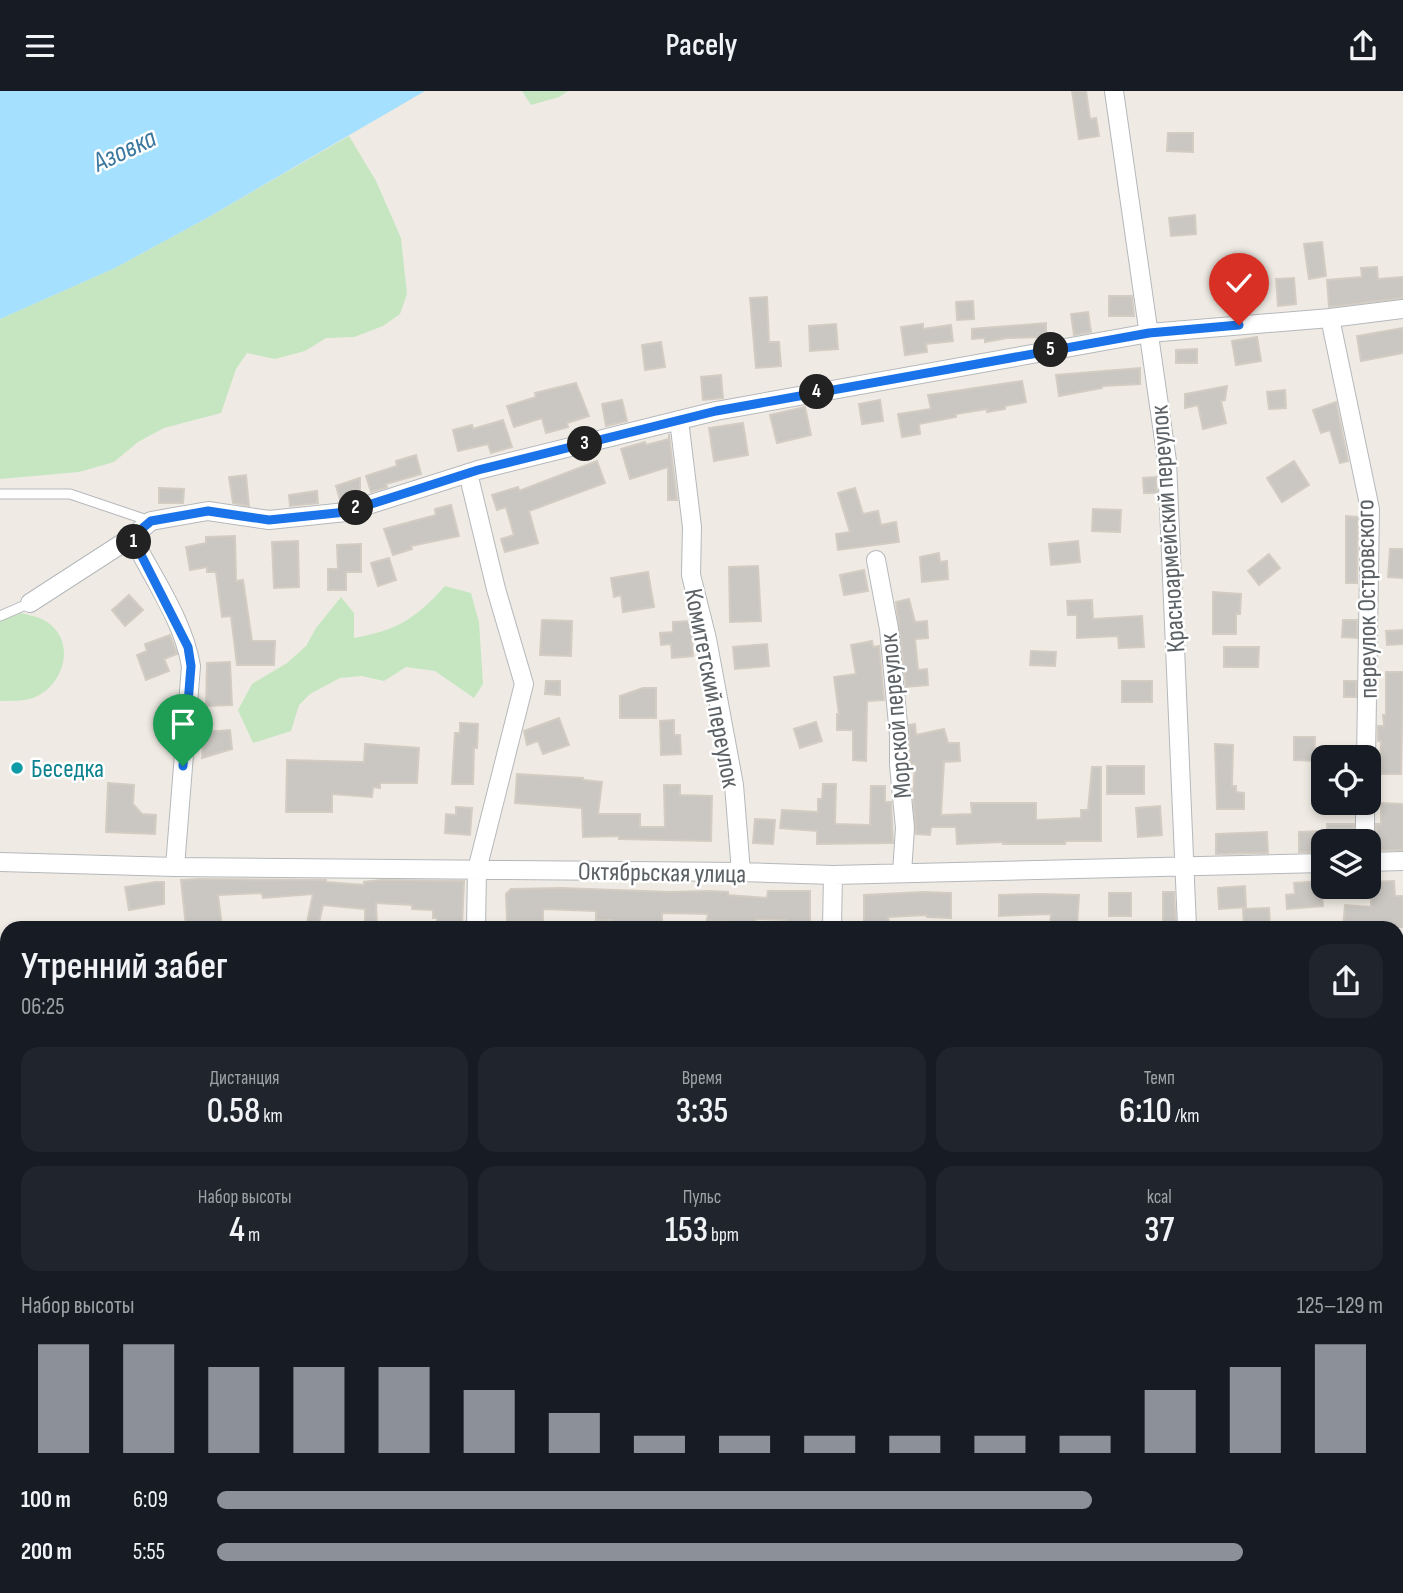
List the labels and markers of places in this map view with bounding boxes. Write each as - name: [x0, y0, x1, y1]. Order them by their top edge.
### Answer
- pin: [1209, 253, 1269, 325]
- pin: 5: [1034, 333, 1068, 367]
- pin: 4: [800, 375, 834, 409]
- pin: 3: [568, 427, 602, 461]
- pin: 2: [338, 491, 374, 525]
- pin: 1: [116, 525, 152, 559]
- pin: [153, 694, 213, 766]
- place label: Беседка: [31, 754, 104, 785]
- marker: Беседка: [9, 760, 25, 776]

